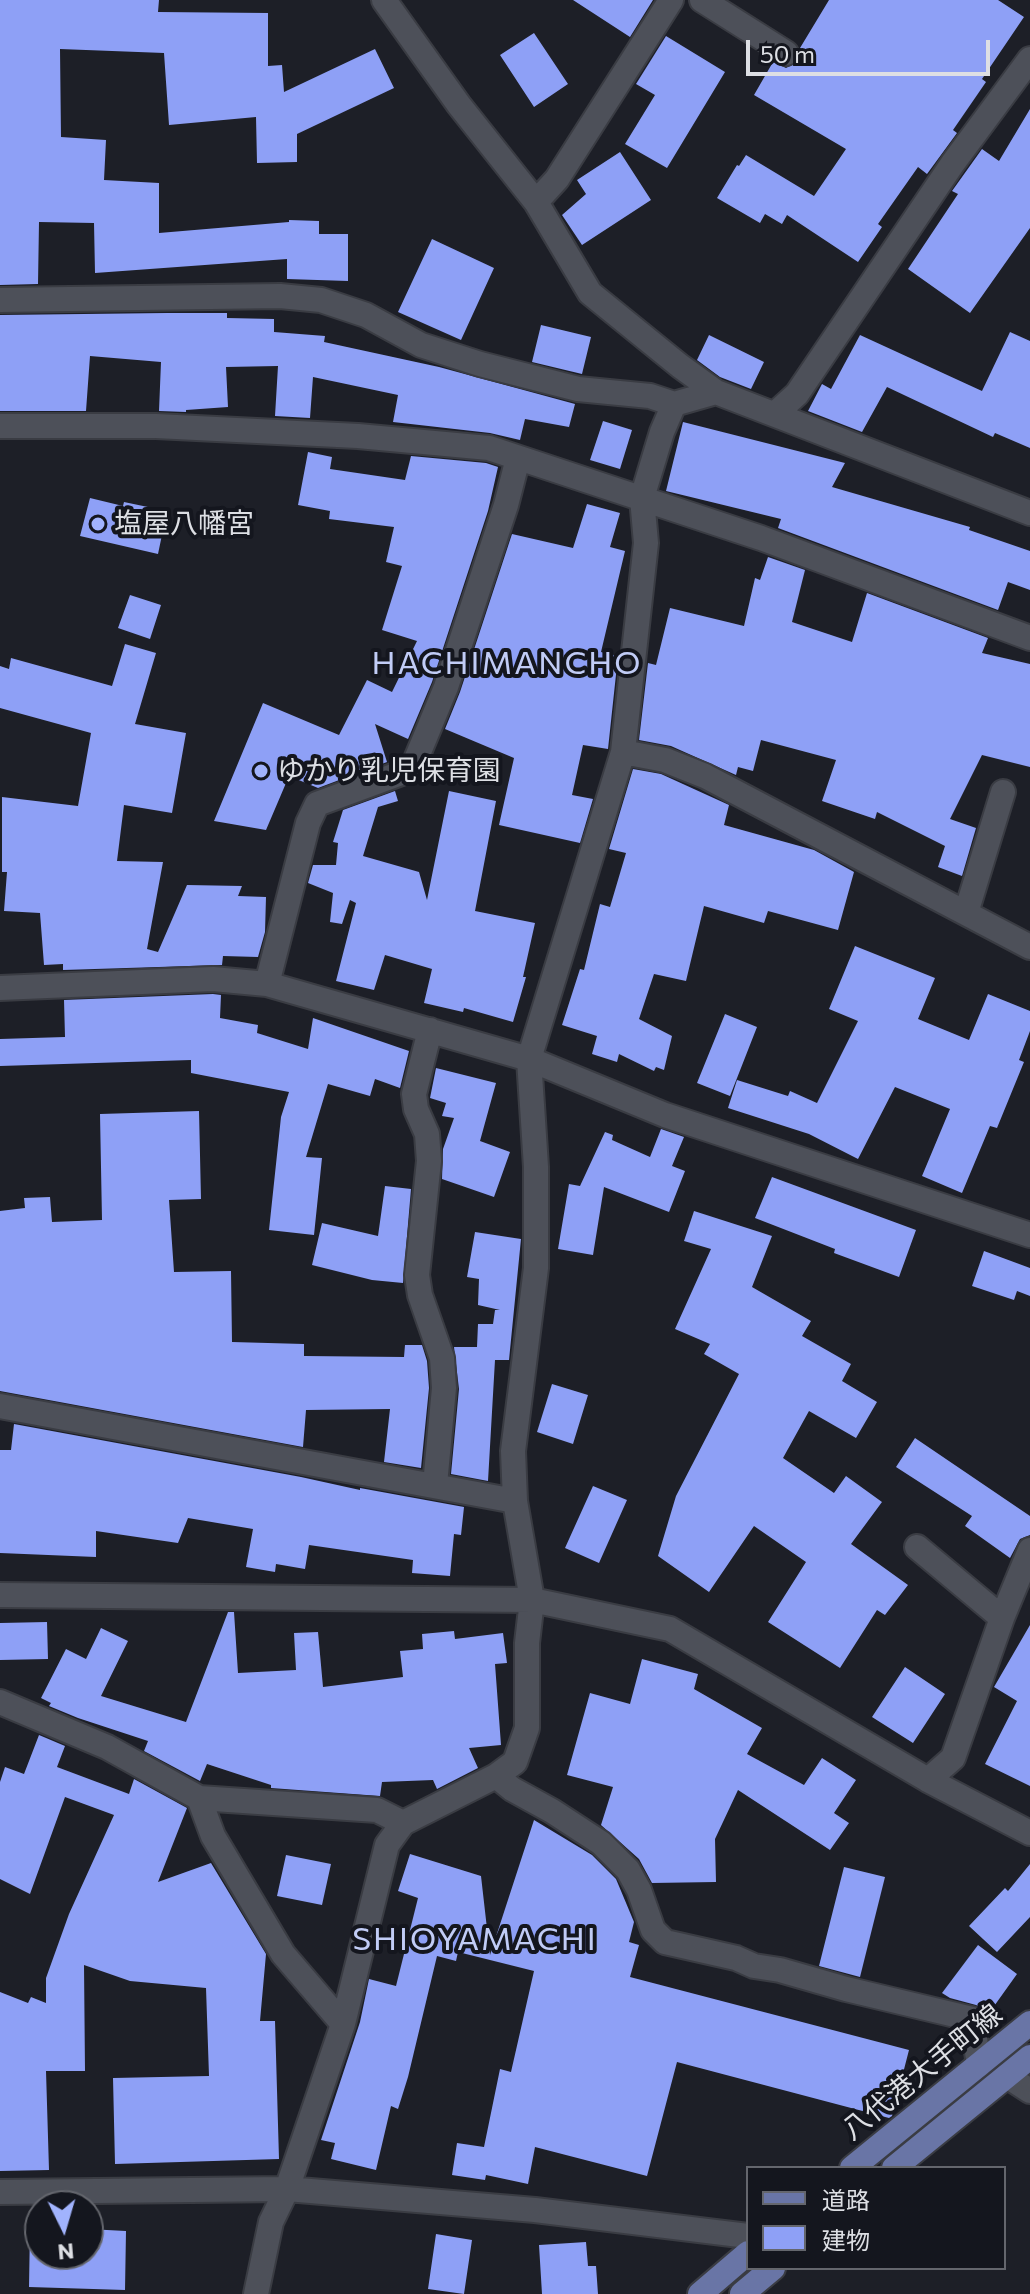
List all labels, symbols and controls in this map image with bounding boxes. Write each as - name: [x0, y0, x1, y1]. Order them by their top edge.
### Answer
- scale bar: [750, 24, 994, 74]
- text: 50 m: [760, 39, 815, 68]
- place label: 塩屋八幡宮: [114, 507, 254, 541]
- marker: 塩屋八幡宮: [89, 515, 107, 533]
- district label: HACHIMANCHO: [372, 644, 642, 682]
- place label: ゆかり乳児保育園: [277, 754, 501, 788]
- marker: ゆかり乳児保育園: [252, 762, 270, 780]
- district label: SHIOYAMACHI: [352, 1920, 598, 1958]
- street label: 八代港大手町線: [835, 1997, 1009, 2147]
- legend: [746, 2166, 1006, 2270]
- text: 道路: [822, 2185, 870, 2214]
- north arrow: [24, 2190, 104, 2270]
- text: 建物: [822, 2225, 870, 2254]
- text: N: [57, 2238, 75, 2267]

